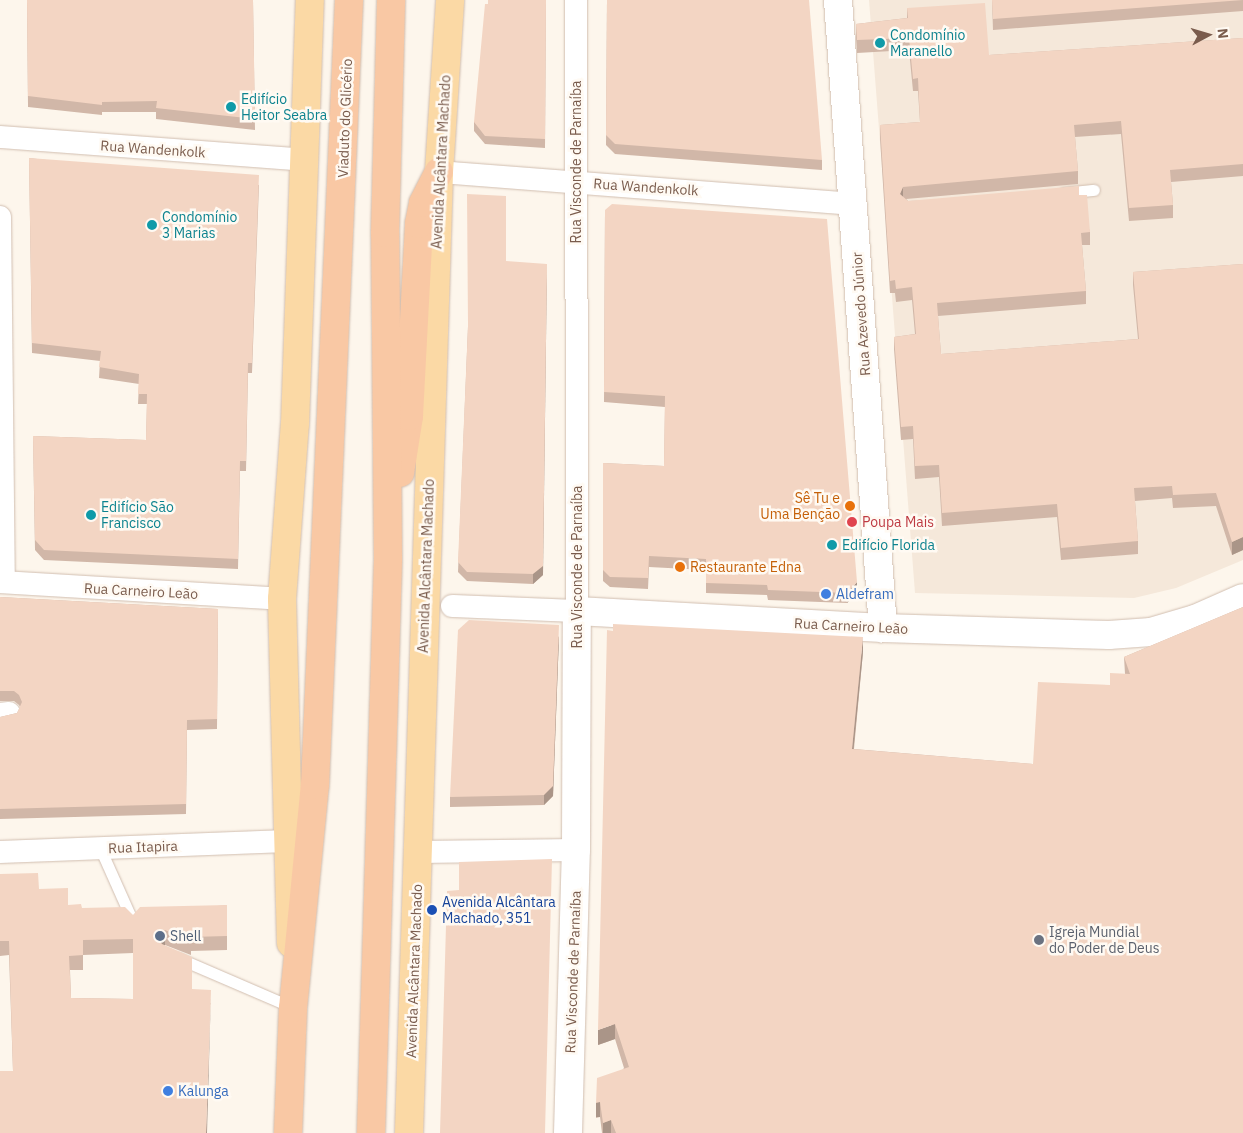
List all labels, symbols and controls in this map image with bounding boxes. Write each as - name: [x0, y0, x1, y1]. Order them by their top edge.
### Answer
- north arrow: [1183, 10, 1233, 60]
- place label: Condomínio Maranello: [890, 27, 965, 59]
- text: N: [1213, 27, 1232, 39]
- marker: Condomínio Maranello: [874, 37, 886, 49]
- street label: Viaduto do Glicério: [335, 58, 355, 178]
- street label: Avenida Alcântara Machado: [428, 75, 454, 249]
- street label: Rua Visconde de Parnaíba: [568, 81, 584, 243]
- place label: Edifício Heitor Seabra: [241, 91, 327, 124]
- marker: Edifício Heitor Seabra: [225, 101, 237, 113]
- street label: Rua Wandenkolk: [100, 137, 206, 161]
- street label: Rua Wandenkolk: [593, 175, 699, 199]
- place label: Condomínio 3 Marias: [162, 209, 237, 242]
- marker: Condomínio 3 Marias: [146, 219, 158, 231]
- street label: Rua Azevedo Júnior: [848, 252, 874, 376]
- street label: Avenida Alcântara Machado: [415, 479, 437, 653]
- street label: Rua Visconde de Parnaíba: [569, 486, 585, 648]
- place label: Sê Tu e Uma Benção: [760, 490, 840, 522]
- place label: Edifício São Francisco: [101, 499, 174, 532]
- marker: Sê Tu e Uma Benção: [844, 500, 856, 512]
- marker: Edifício São Francisco: [85, 509, 97, 521]
- place label: Poupa Mais: [862, 514, 934, 530]
- marker: Poupa Mais: [846, 516, 858, 528]
- place label: Edifício Florida: [842, 537, 935, 553]
- marker: Edifício Florida: [826, 539, 838, 551]
- place label: Restaurante Edna: [690, 559, 801, 575]
- marker: Restaurante Edna: [674, 561, 686, 573]
- street label: Rua Carneiro Leão: [84, 580, 198, 602]
- place label: Aldefram: [836, 586, 894, 602]
- marker: Aldefram: [820, 588, 832, 600]
- street label: Rua Carneiro Leão: [794, 615, 908, 637]
- street label: Rua Itapira: [108, 837, 178, 857]
- street label: Avenida Alcântara Machado: [403, 884, 425, 1058]
- street label: Rua Visconde de Parnaíba: [562, 890, 584, 1054]
- place label: Avenida Alcântara Machado, 351: [442, 894, 556, 926]
- marker: Avenida Alcântara Machado, 351: [426, 904, 438, 916]
- place label: Igreja Mundial do Poder de Deus: [1049, 924, 1160, 956]
- place label: Shell: [170, 928, 201, 944]
- marker: Shell: [154, 930, 166, 942]
- marker: Igreja Mundial do Poder de Deus: [1033, 934, 1045, 946]
- place label: Kalunga: [178, 1083, 229, 1099]
- marker: Kalunga: [162, 1085, 174, 1097]

